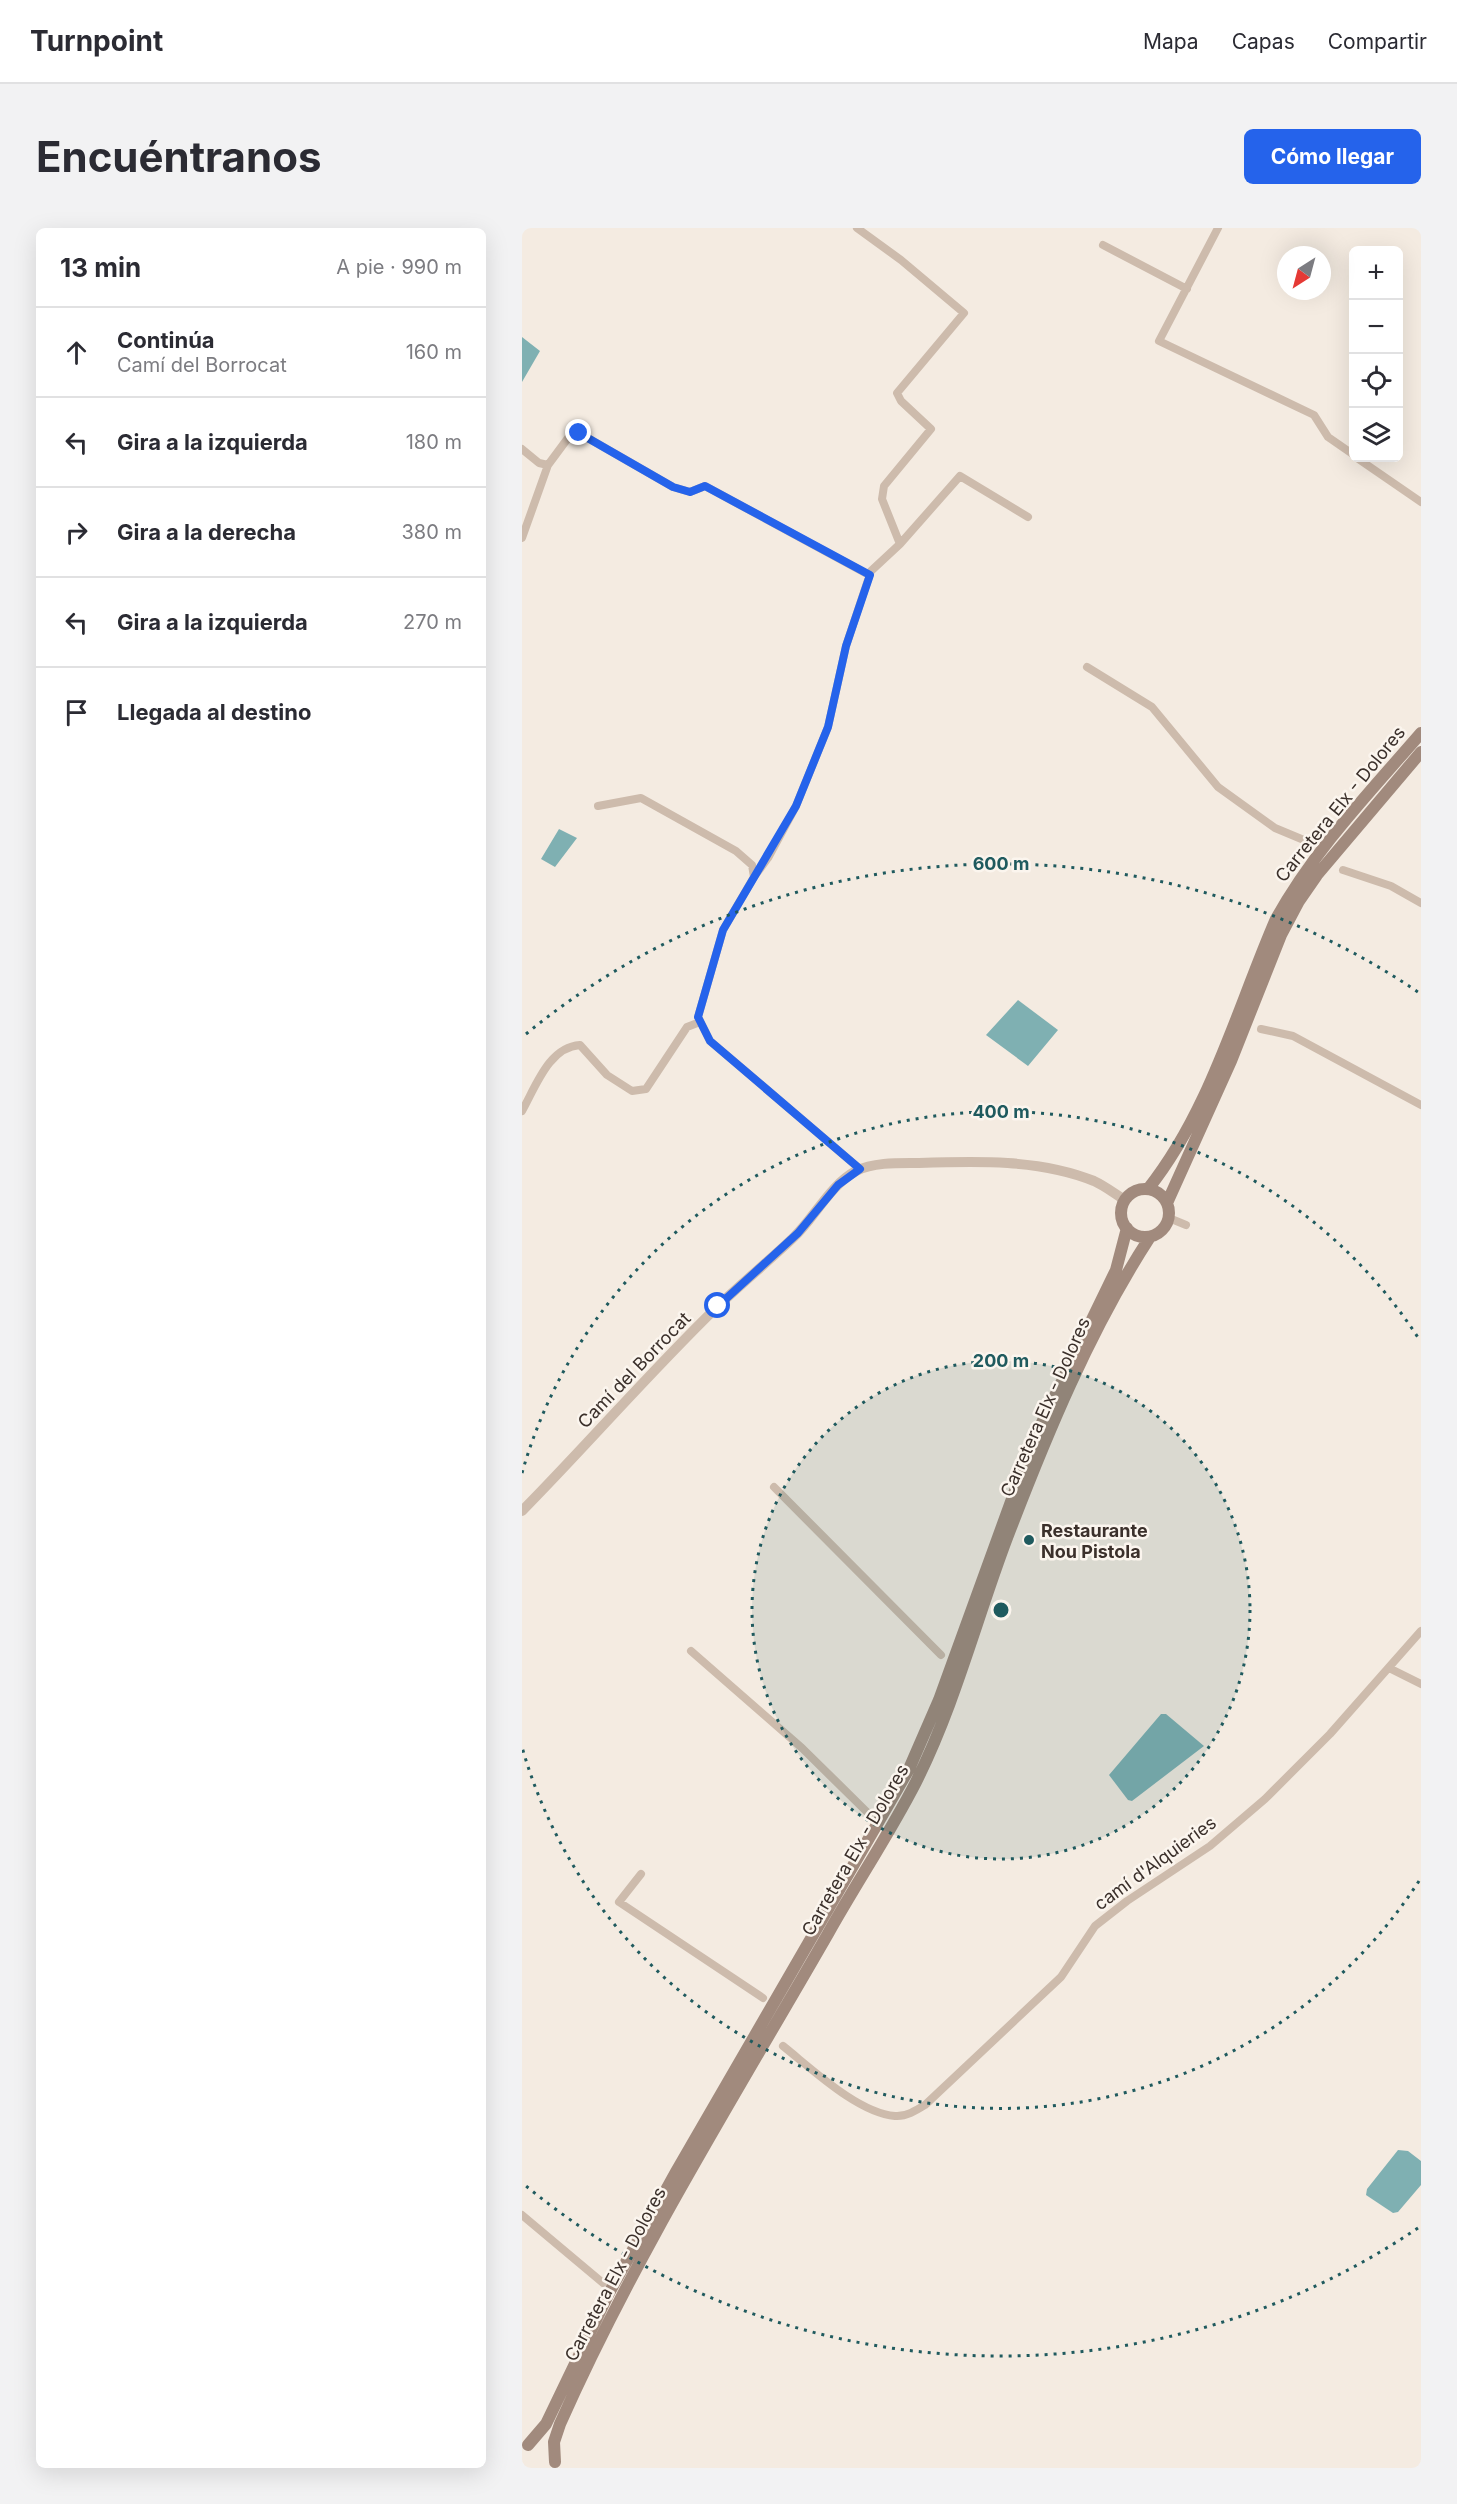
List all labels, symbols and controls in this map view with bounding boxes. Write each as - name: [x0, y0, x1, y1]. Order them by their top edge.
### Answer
- text: Turnpoint: [30, 24, 163, 58]
- text: Mapa: [1143, 29, 1199, 54]
- text: Capas: [1232, 29, 1295, 54]
- text: Compartir: [1328, 29, 1427, 54]
- button: Cómo llegar: [1244, 129, 1421, 184]
- text: Encuéntranos: [36, 131, 321, 182]
- north arrow: [1277, 246, 1331, 300]
- map controls: [1349, 246, 1403, 462]
- button: +: [1349, 246, 1403, 300]
- text: 13 min: [60, 252, 141, 283]
- text: A pie · 990 m: [336, 255, 462, 279]
- button: −: [1349, 300, 1403, 354]
- text: Continúa: [117, 327, 215, 353]
- icon: ahead: [60, 336, 93, 369]
- text: 160 m: [406, 340, 462, 364]
- text: Camí del Borrocat: [117, 353, 287, 377]
- button: locate: [1349, 354, 1403, 408]
- button: layers: [1349, 408, 1403, 462]
- route end: [565, 419, 591, 445]
- icon: left: [60, 426, 93, 459]
- text: Gira a la izquierda: [117, 429, 308, 455]
- text: 180 m: [406, 430, 462, 454]
- icon: right: [60, 516, 93, 549]
- text: Gira a la derecha: [117, 519, 296, 545]
- text: 380 m: [402, 520, 462, 544]
- icon: left: [60, 606, 93, 639]
- text: Gira a la izquierda: [117, 609, 308, 635]
- text: 270 m: [403, 610, 462, 634]
- icon: arrive: [60, 696, 93, 729]
- text: Llegada al destino: [117, 699, 311, 725]
- street label: Carretera Elx - Dolores: [1271, 722, 1409, 886]
- text: 600 m: [973, 853, 1029, 874]
- text: 400 m: [972, 1101, 1030, 1122]
- route start: [704, 1292, 730, 1318]
- street label: Camí del Borrocat: [573, 1308, 695, 1432]
- street label: Carretera Elx - Dolores: [996, 1314, 1094, 1500]
- text: 200 m: [973, 1350, 1029, 1371]
- place label: Restaurante Nou Pistola: [1041, 1520, 1148, 1562]
- marker: Restaurante Nou Pistola: [1022, 1533, 1036, 1547]
- centre of rings: [991, 1600, 1011, 1620]
- street label: Carretera Elx - Dolores: [797, 1761, 913, 1939]
- street label: camí d'Alquieries: [1090, 1812, 1220, 1914]
- street label: Carretera Elx - Dolores: [560, 2183, 670, 2365]

